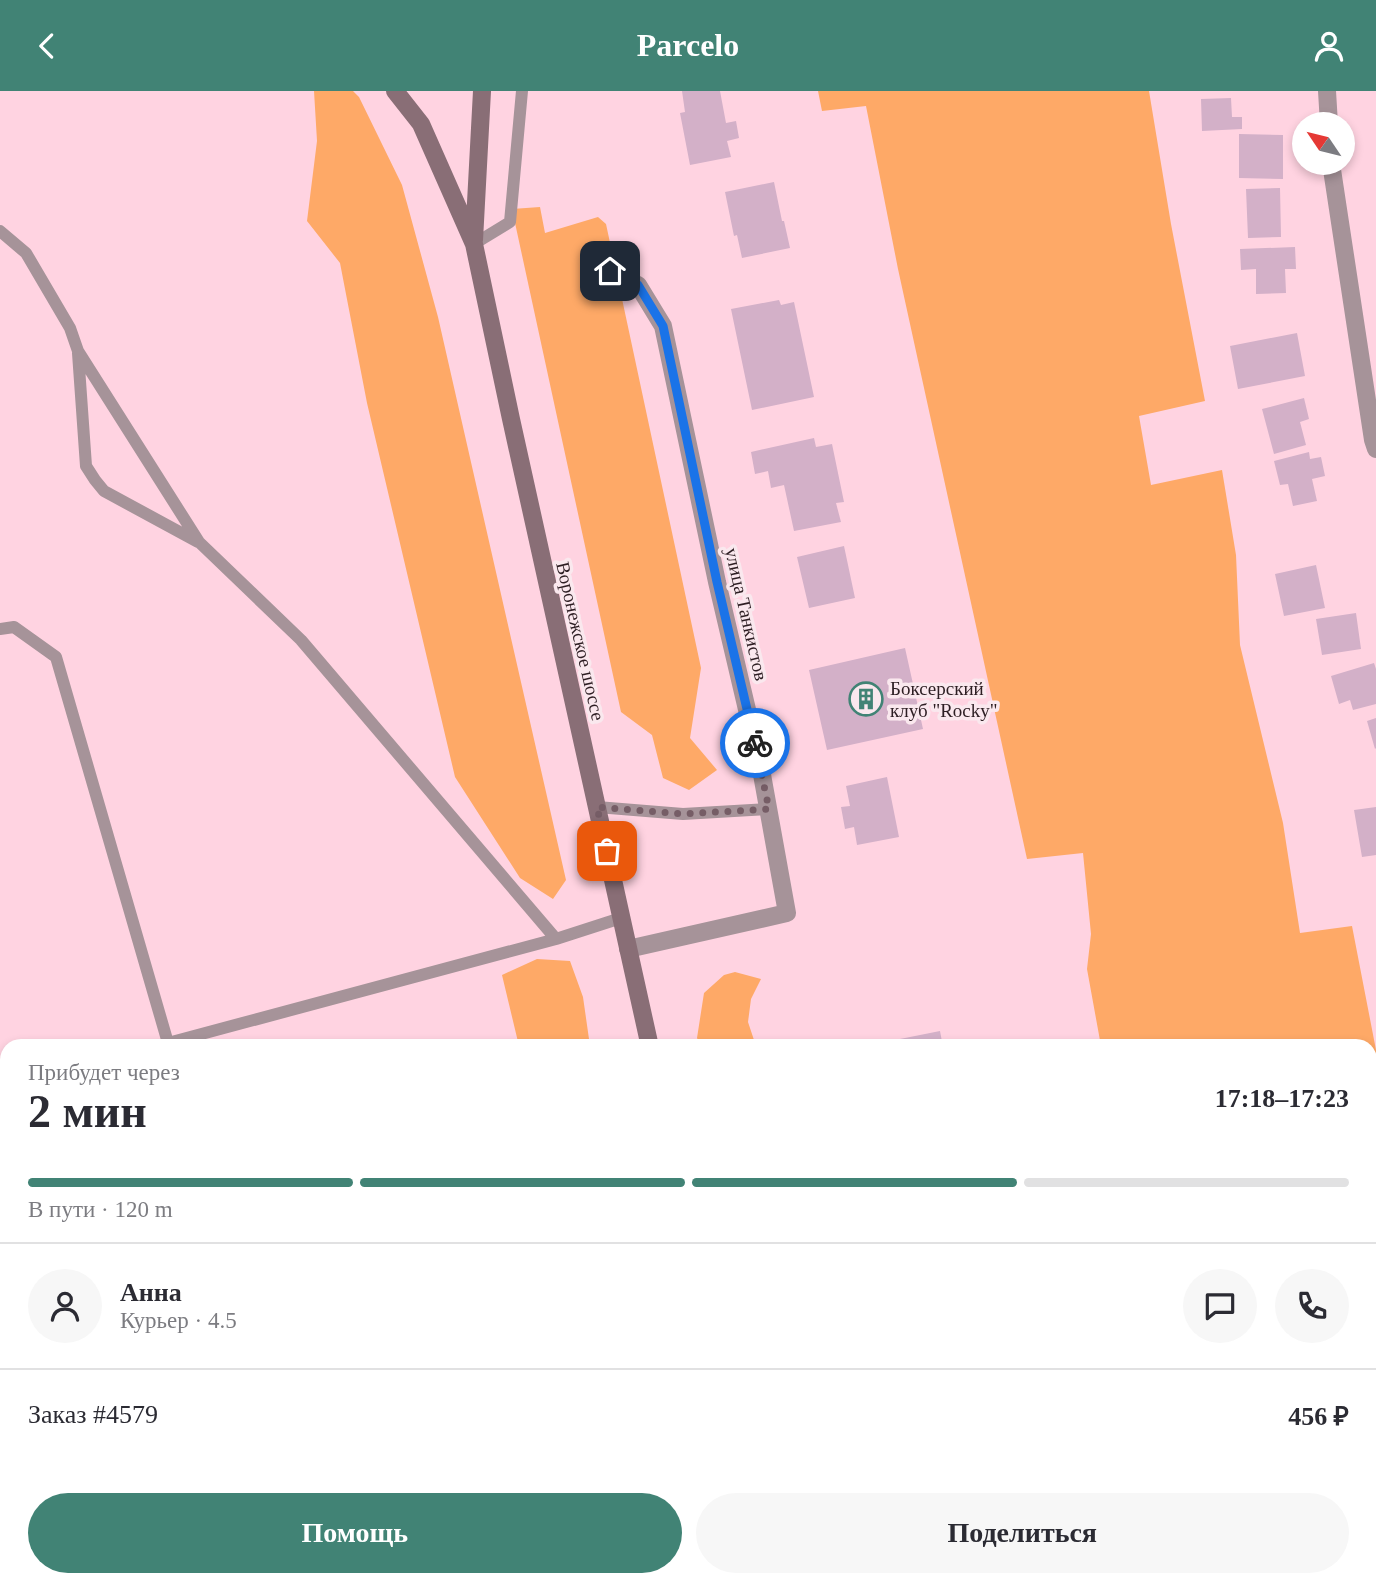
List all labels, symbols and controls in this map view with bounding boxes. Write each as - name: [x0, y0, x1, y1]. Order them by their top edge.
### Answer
- icon: back: [28, 27, 66, 65]
- text: Parcelo: [637, 27, 739, 63]
- icon: person: [1310, 27, 1348, 65]
- north arrow: [1292, 112, 1354, 175]
- map controls: [1292, 112, 1355, 175]
- pin: [580, 241, 640, 301]
- icon: home: [591, 252, 629, 290]
- street label: улица Танкистов: [721, 546, 772, 683]
- street label: Воронежское шоссе: [552, 560, 609, 723]
- place label: Боксерский клуб "Rocky": [890, 678, 998, 721]
- building icon: Боксерский клуб "Rocky": [847, 680, 885, 718]
- courier: [720, 708, 790, 778]
- icon: bike: [736, 724, 774, 762]
- pin: [577, 821, 637, 881]
- icon: bag: [588, 832, 626, 870]
- text: Прибудет через: [28, 1060, 180, 1085]
- text: 17:18–17:23: [1215, 1084, 1349, 1113]
- text: 2 мин: [28, 1086, 147, 1137]
- text: В пути · 120 m: [28, 1197, 173, 1222]
- button: person: [28, 1269, 102, 1343]
- button: chat: [1183, 1269, 1257, 1343]
- button: phone: [1275, 1269, 1349, 1343]
- text: Анна: [120, 1278, 182, 1307]
- text: Курьер · 4.5: [120, 1308, 237, 1333]
- text: Заказ #4579: [28, 1400, 158, 1429]
- text: 456 ₽: [1288, 1402, 1349, 1431]
- button: Помощь: [28, 1493, 682, 1573]
- button: Поделиться: [696, 1493, 1349, 1573]

